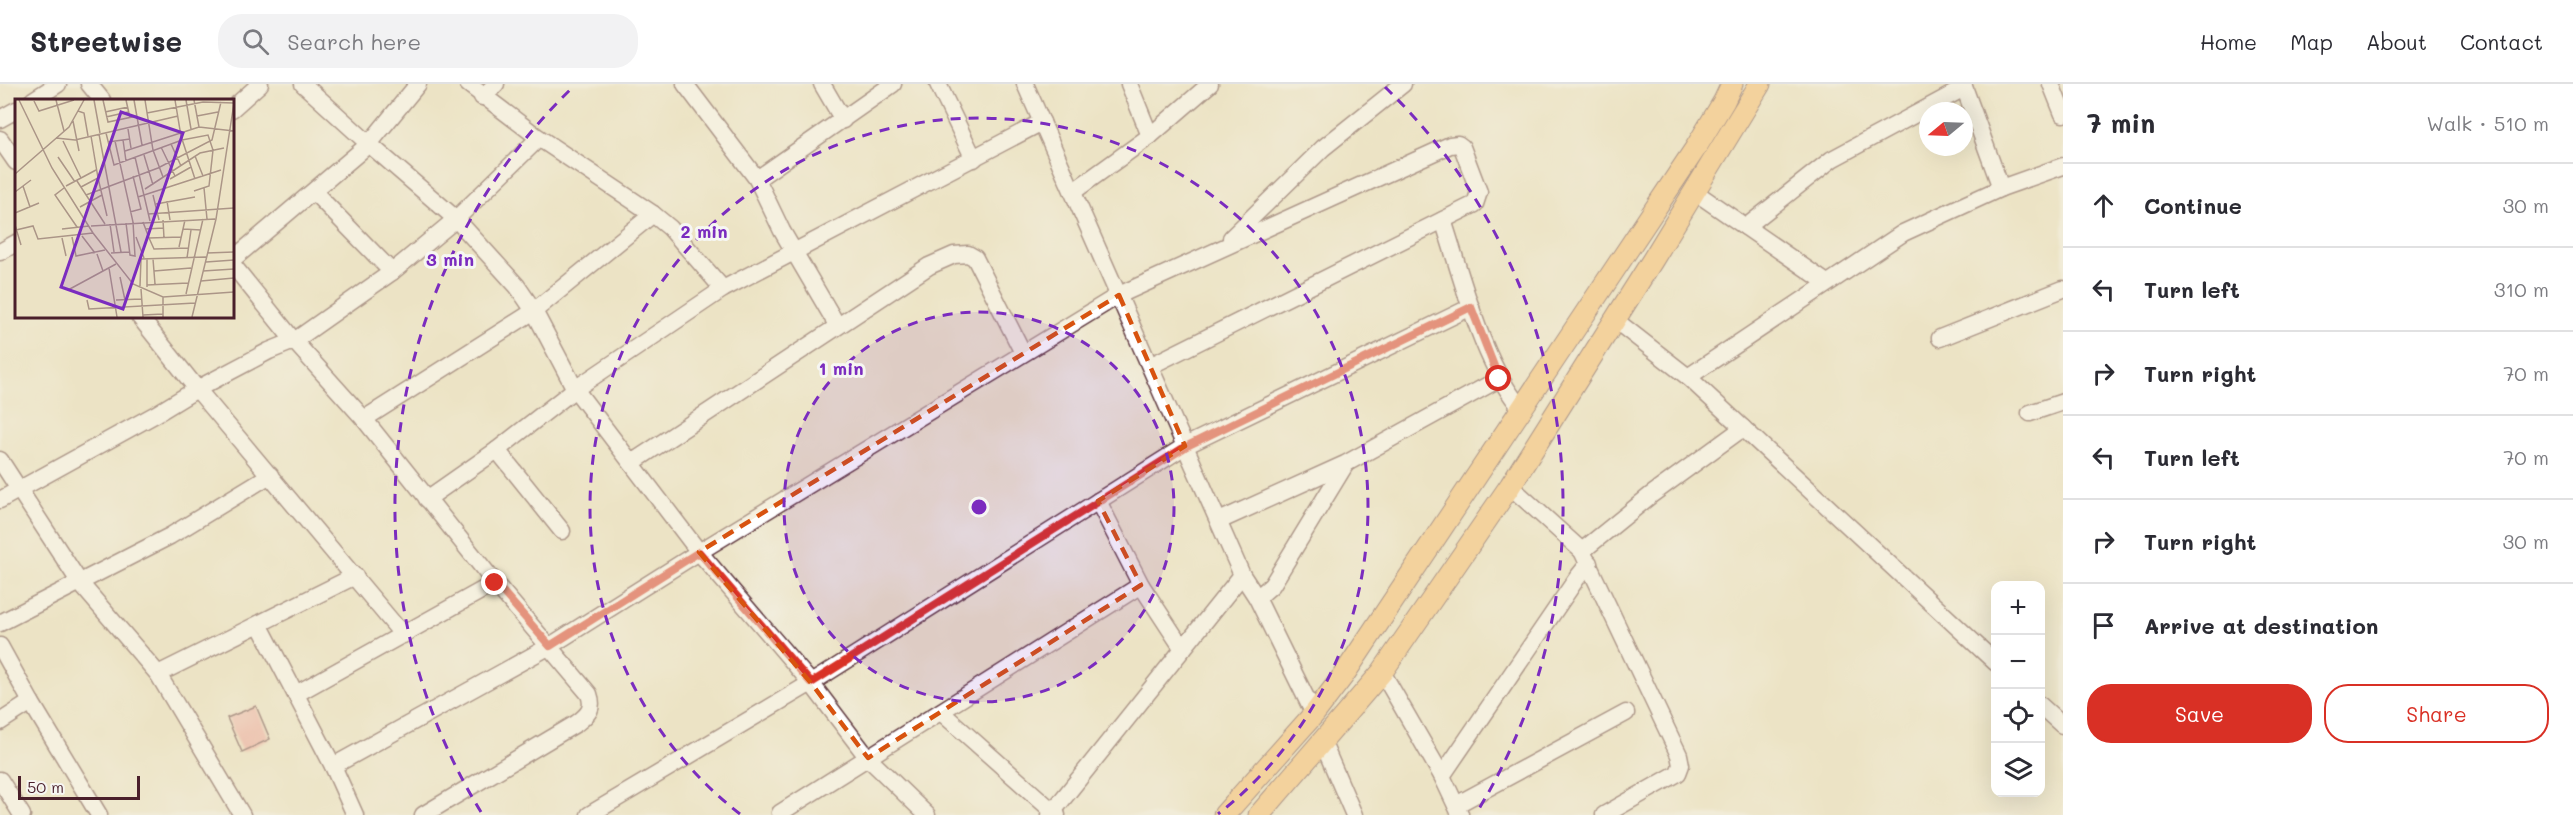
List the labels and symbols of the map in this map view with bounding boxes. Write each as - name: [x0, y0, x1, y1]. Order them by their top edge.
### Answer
- inset map: [15, 99, 234, 318]
- north arrow: [1919, 102, 1973, 156]
- text: 2 min: [680, 219, 728, 243]
- text: 3 min: [426, 247, 474, 271]
- text: 1 min: [818, 356, 864, 380]
- route start: [1485, 365, 1511, 391]
- centre of rings: [969, 497, 989, 517]
- route end: [481, 569, 507, 595]
- scale bar: [18, 773, 140, 800]

